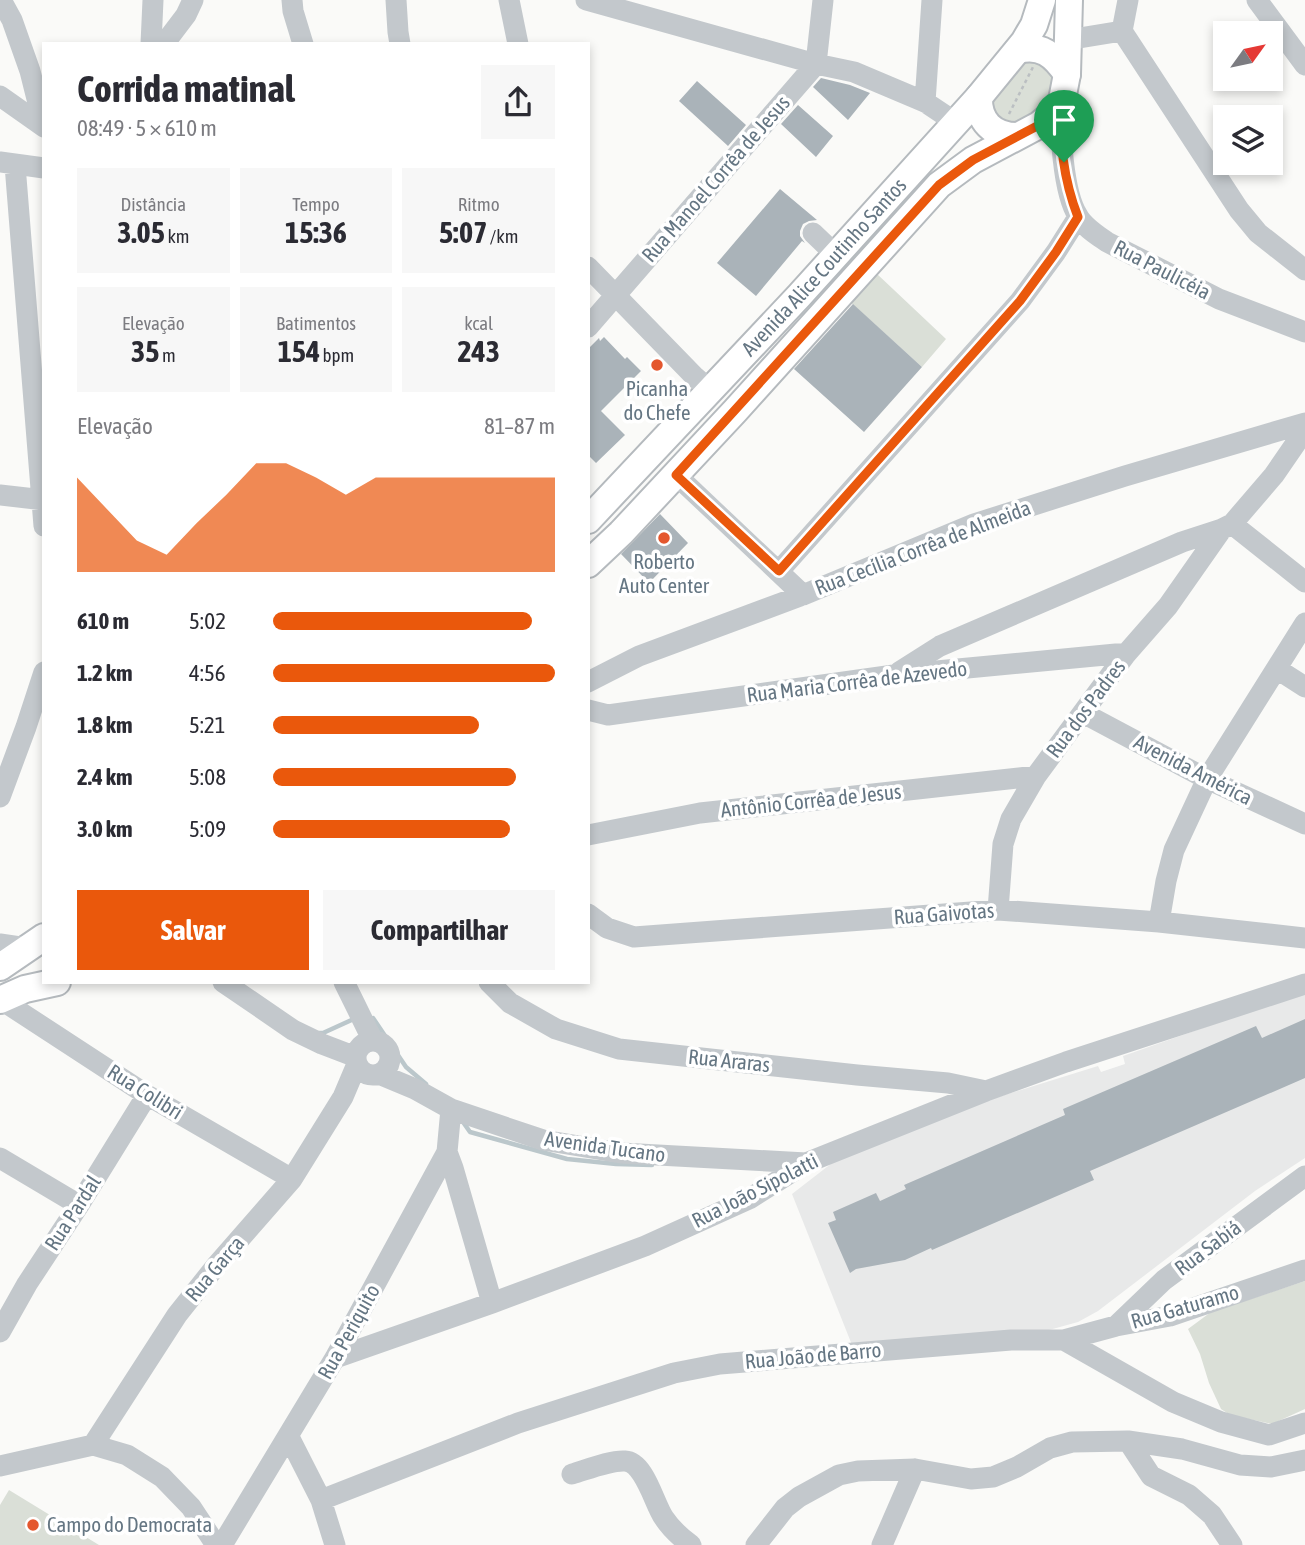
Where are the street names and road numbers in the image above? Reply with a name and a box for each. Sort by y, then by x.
street label: Rua Manoel Corrêa de Jesus [636,90,794,266]
street label: Avenida Alice Coutinho Santos [736,173,911,360]
street label: Rua Paulicéia [1110,235,1215,304]
street label: Rua Cecília Corrêa de Almeida [811,495,1034,599]
street label: Rua dos Padres [1041,655,1130,762]
street label: Rua Maria Corrêa de Azevedo [745,656,968,706]
street label: Avenida América [1130,729,1257,809]
street label: Antônio Corrêa de Jesus [719,779,902,821]
street label: Rua Gaivotas [893,898,995,928]
street label: Rua Araras [687,1044,771,1076]
street label: Rua Colibri [104,1059,188,1124]
street label: Avenida Tucano [543,1126,667,1166]
street label: Rua João Sipolatti [688,1148,822,1232]
street label: Rua Pardal [39,1170,105,1254]
street label: Rua Sabiá [1170,1215,1245,1280]
street label: Rua Garça [180,1231,248,1306]
street label: Rua Gaturamo [1128,1279,1241,1333]
street label: Rua Periquito [312,1280,384,1383]
street label: Rua João de Barro [744,1337,882,1373]

